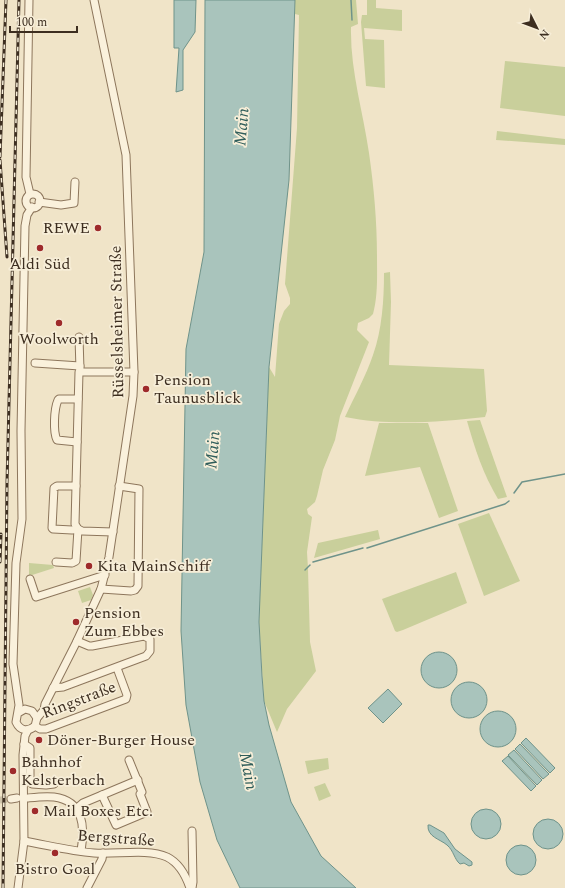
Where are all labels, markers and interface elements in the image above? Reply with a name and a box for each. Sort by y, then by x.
scale bar [10,8,77,34]
north arrow [517,8,557,48]
text: 100 m [16,13,47,32]
text: N [535,25,553,43]
water label: Main [227,107,257,147]
place label: REWE [43,216,90,240]
marker: REWE [93,223,103,233]
marker: Aldi Süd [35,243,45,253]
street label: Rüsselsheimer Straße [104,245,130,399]
place label: Aldi Süd [10,252,71,276]
marker: Woolworth [54,318,64,328]
place label: Woolworth [19,327,99,351]
place label: Pension Taunusblick [154,368,241,410]
marker: Pension Taunusblick [141,384,151,394]
water label: Main [198,430,228,470]
place label: Kita MainSchiff [97,554,211,578]
marker: Kita MainSchiff [84,561,94,571]
place label: Pension Zum Ebbes [84,601,164,643]
marker: Pension Zum Ebbes [71,617,81,627]
street label: Ringstraße [38,675,120,725]
place label: Döner-Burger House [47,728,195,752]
marker: Döner-Burger House [34,735,44,745]
place label: Bahnhof Kelsterbach [21,750,105,792]
water label: Main [232,750,264,792]
marker: Bahnhof Kelsterbach [8,766,18,776]
place label: Mail Boxes Etc. [43,799,153,823]
marker: Mail Boxes Etc. [30,806,40,816]
street label: Bergstraße [76,823,156,853]
marker: Bistro Goal [50,848,60,858]
place label: Bistro Goal [15,857,95,881]

